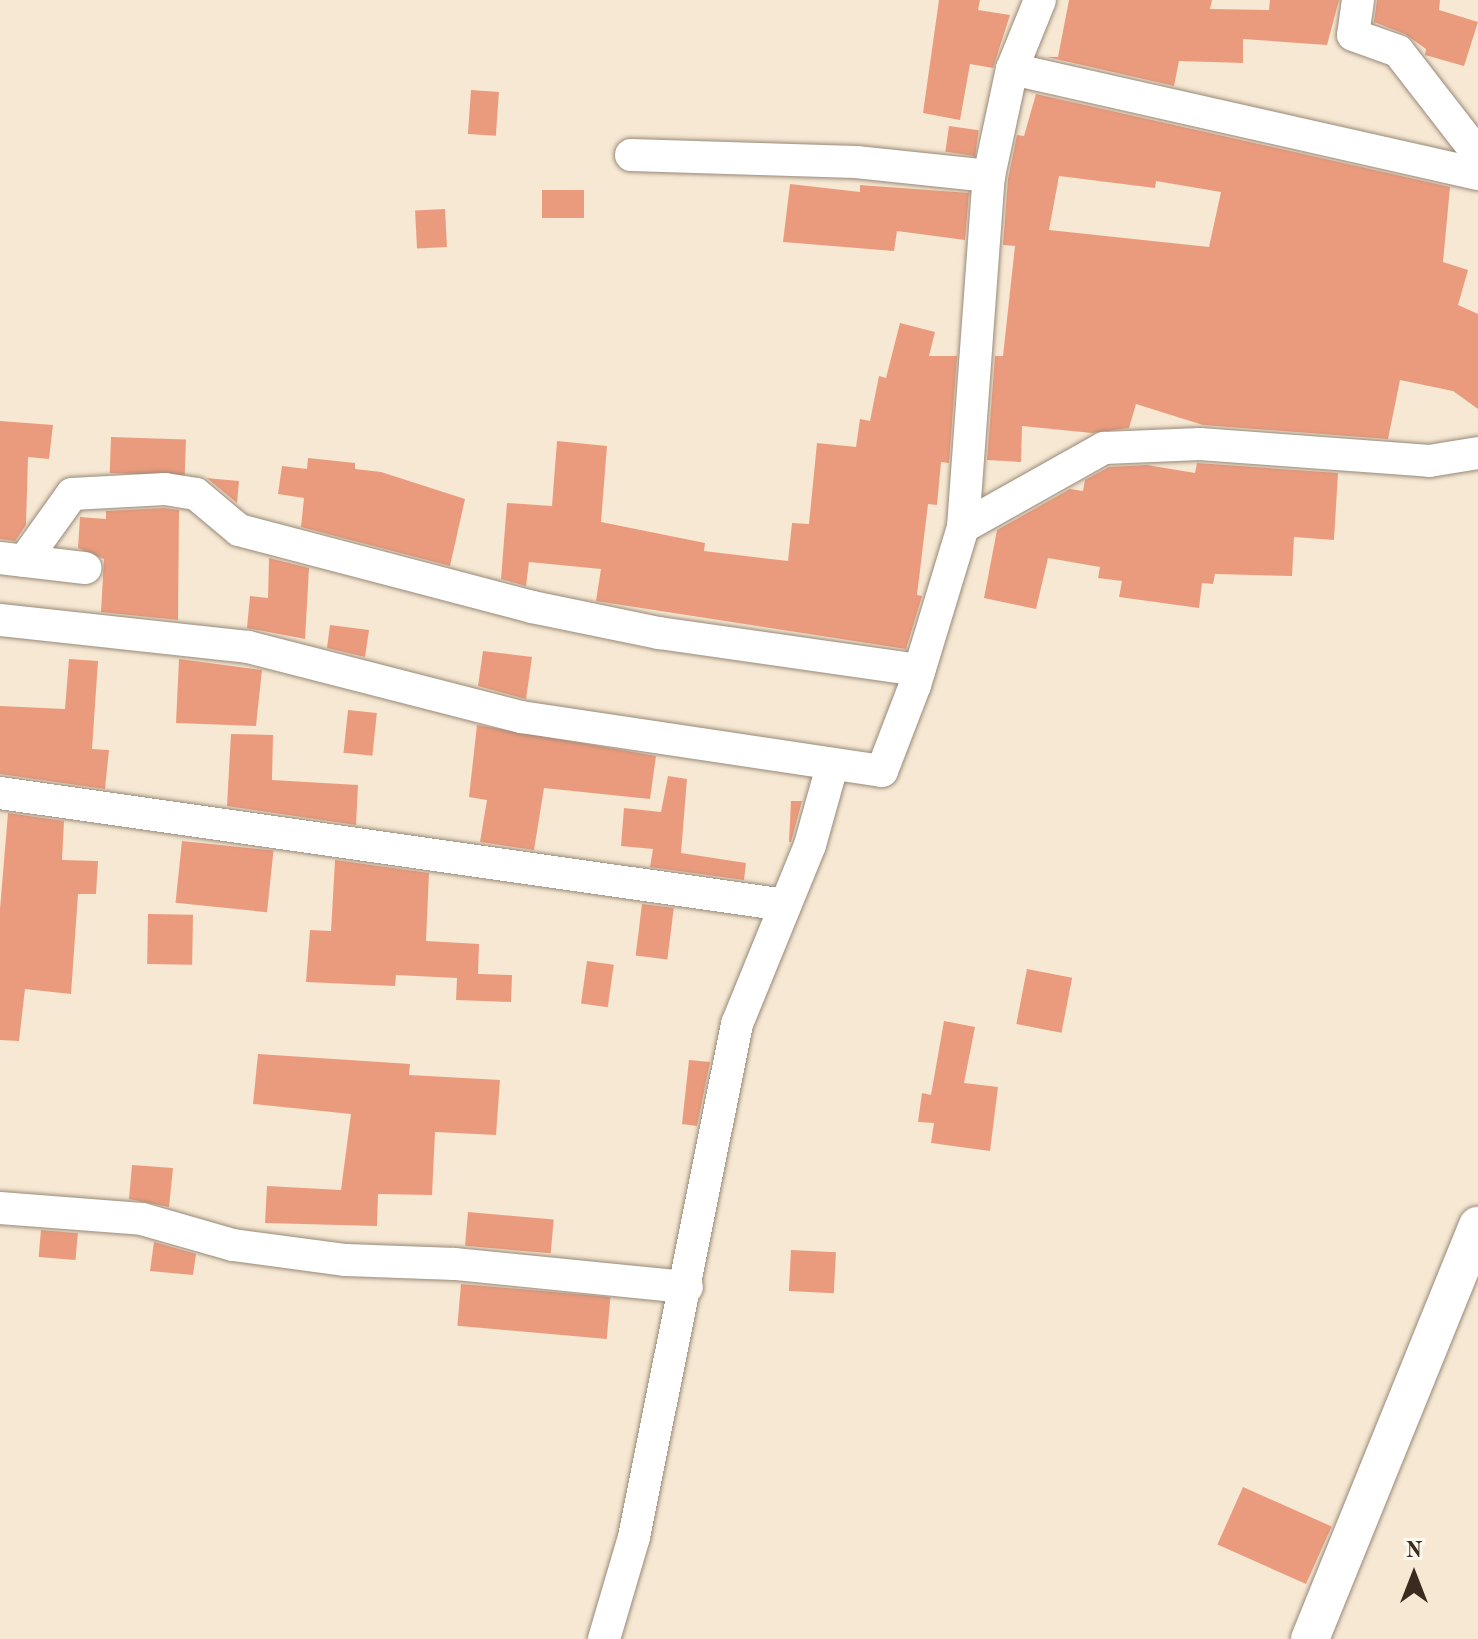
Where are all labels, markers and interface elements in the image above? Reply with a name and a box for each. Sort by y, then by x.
north arrow [1374,1535,1454,1615]
text: N [1406,1540,1422,1562]

